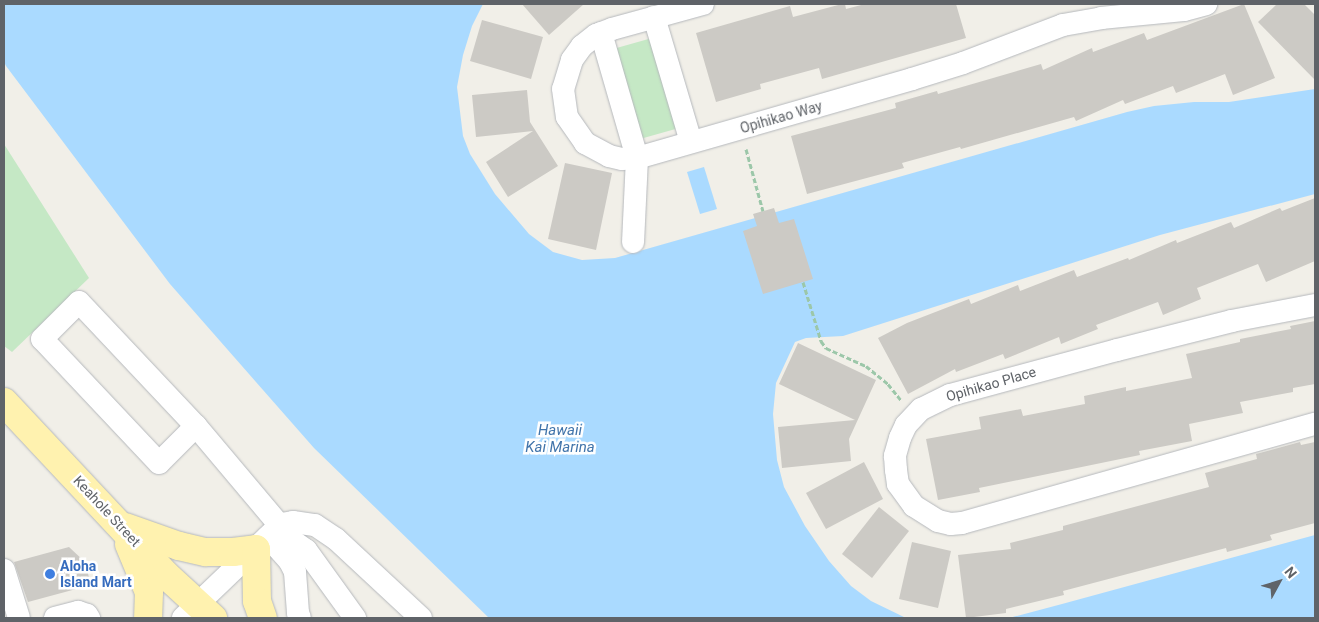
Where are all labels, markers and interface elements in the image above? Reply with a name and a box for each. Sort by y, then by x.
street label: Opihikao Way [738,97,824,137]
street label: Opihikao Place [944,363,1038,405]
water label: Hawaii Kai Marina [525,421,595,456]
street label: Keahole Street [70,472,144,550]
north arrow [1254,557,1304,607]
place label: Aloha Island Mart [60,558,132,590]
text: N [1281,564,1300,581]
marker: Aloha Island Mart [44,568,56,580]

